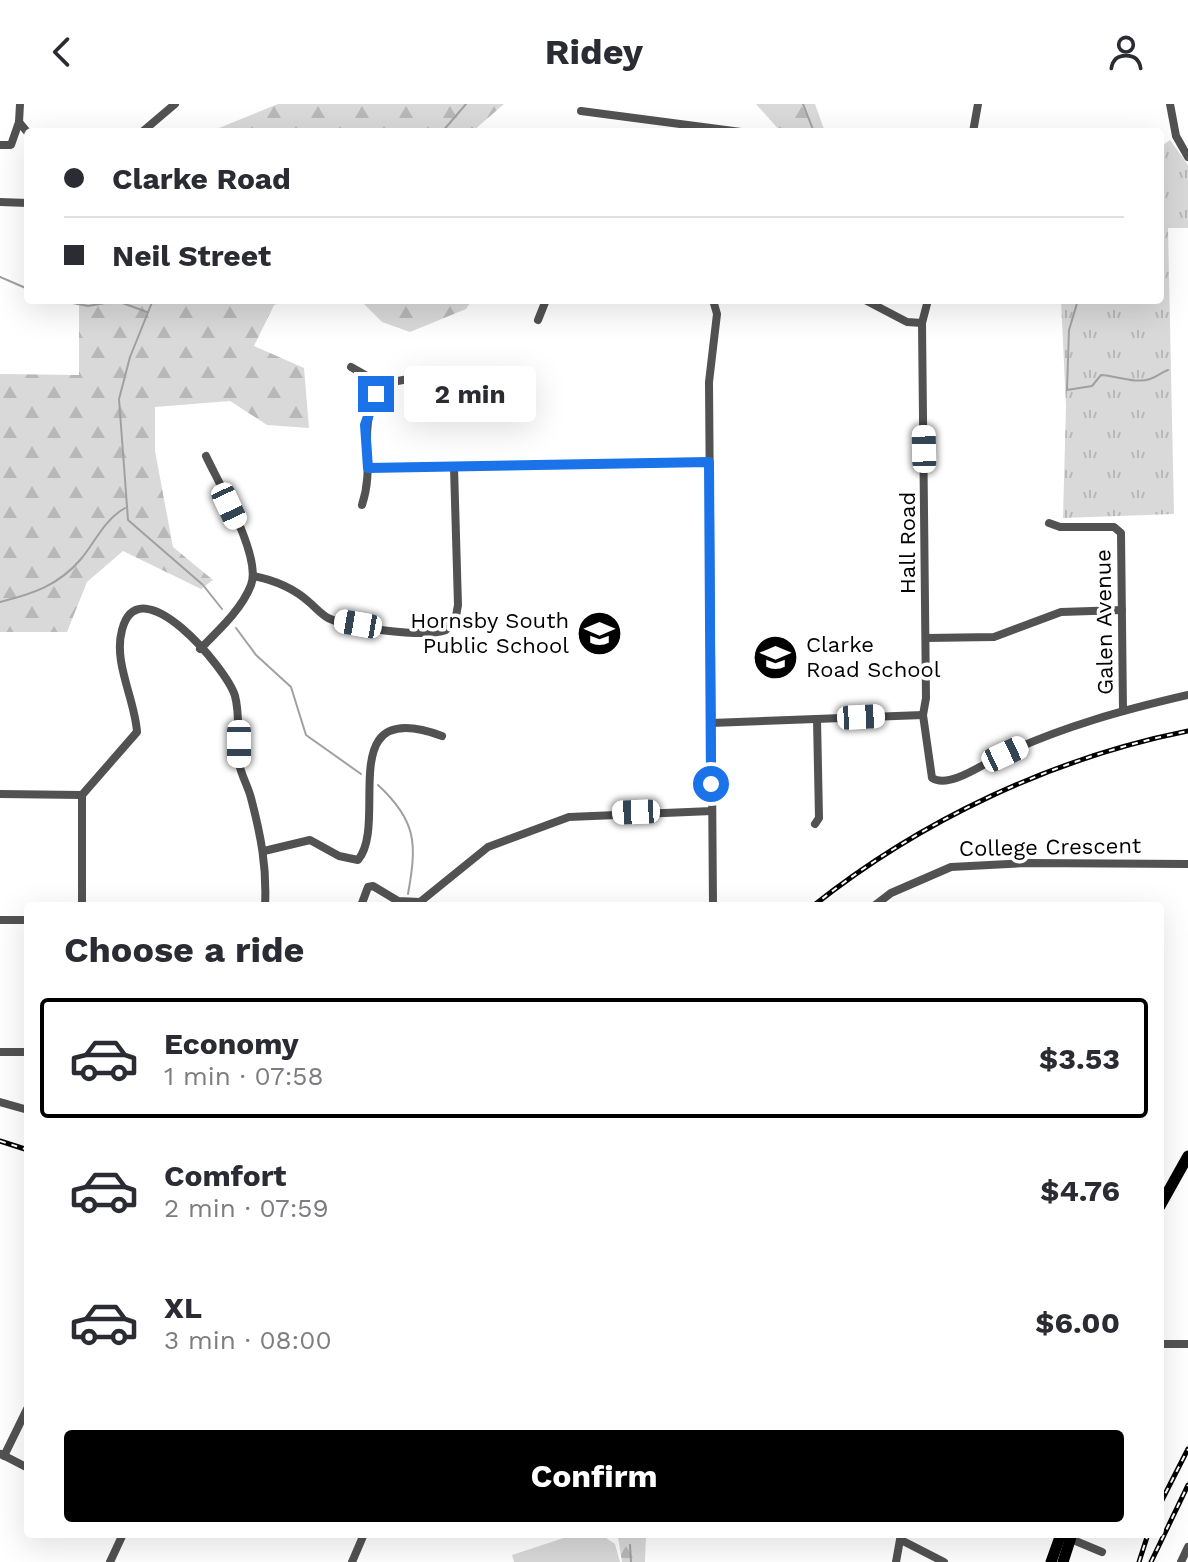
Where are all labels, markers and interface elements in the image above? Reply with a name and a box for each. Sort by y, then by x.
icon: back [40,30,84,74]
icon: person [1104,30,1148,74]
text: Ridey [545,31,643,73]
text: Clarke Road [112,161,291,196]
text: Neil Street [112,238,271,273]
callout: 2 min [404,366,536,422]
route end [358,376,394,412]
text: 2 min [434,379,506,409]
car [912,425,936,473]
car [208,479,250,533]
street label: Hall Road [895,492,920,594]
street label: Galen Avenue [1090,549,1118,695]
car [332,608,384,640]
place label: Hornsby South Public School [410,608,569,658]
school or university icon: Hornsby South Public School [576,609,624,657]
place label: Clarke Road School [806,632,941,682]
school or university icon: Clarke Road School [751,633,799,681]
car [836,704,886,730]
car [227,720,251,768]
car [978,733,1032,775]
route start [693,766,729,802]
car [612,799,660,825]
street label: College Crescent [959,833,1141,861]
text: Choose a ride [64,929,304,971]
icon: car [68,1022,140,1094]
text: Economy [164,1026,299,1061]
text: $3.53 [1039,1041,1120,1076]
text: 1 min · 07:58 [164,1061,323,1091]
icon: car [68,1154,140,1226]
text: Comfort [164,1158,286,1193]
text: $4.76 [1040,1173,1120,1208]
text: 2 min · 07:59 [164,1193,329,1223]
icon: car [68,1286,140,1358]
text: XL [164,1290,202,1325]
text: $6.00 [1035,1305,1120,1340]
text: 3 min · 08:00 [164,1325,332,1355]
button: Confirm [64,1430,1124,1522]

